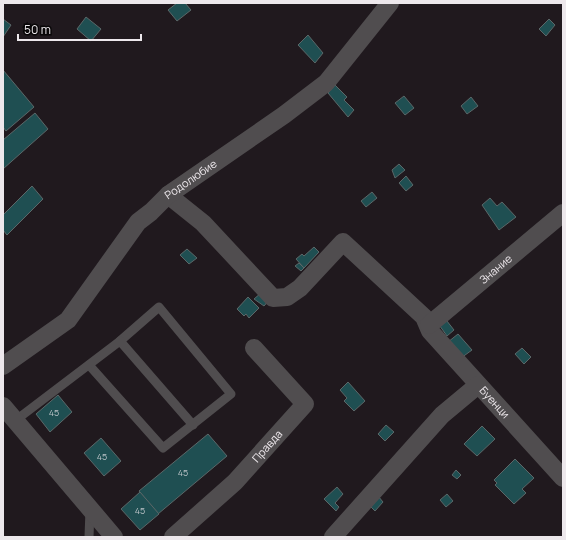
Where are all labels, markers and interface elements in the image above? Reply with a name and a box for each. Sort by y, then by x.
scale bar [18,16,141,42]
text: 50 m [24,21,51,38]
street label: Родолюбие [161,155,220,202]
street label: Знание [476,250,515,287]
street label: Буенци [476,383,513,421]
house number: 45 [49,406,59,419]
street label: Правда [248,426,285,465]
house number: 45 [97,450,107,463]
house number: 45 [178,466,188,479]
house number: 45 [135,504,145,517]

